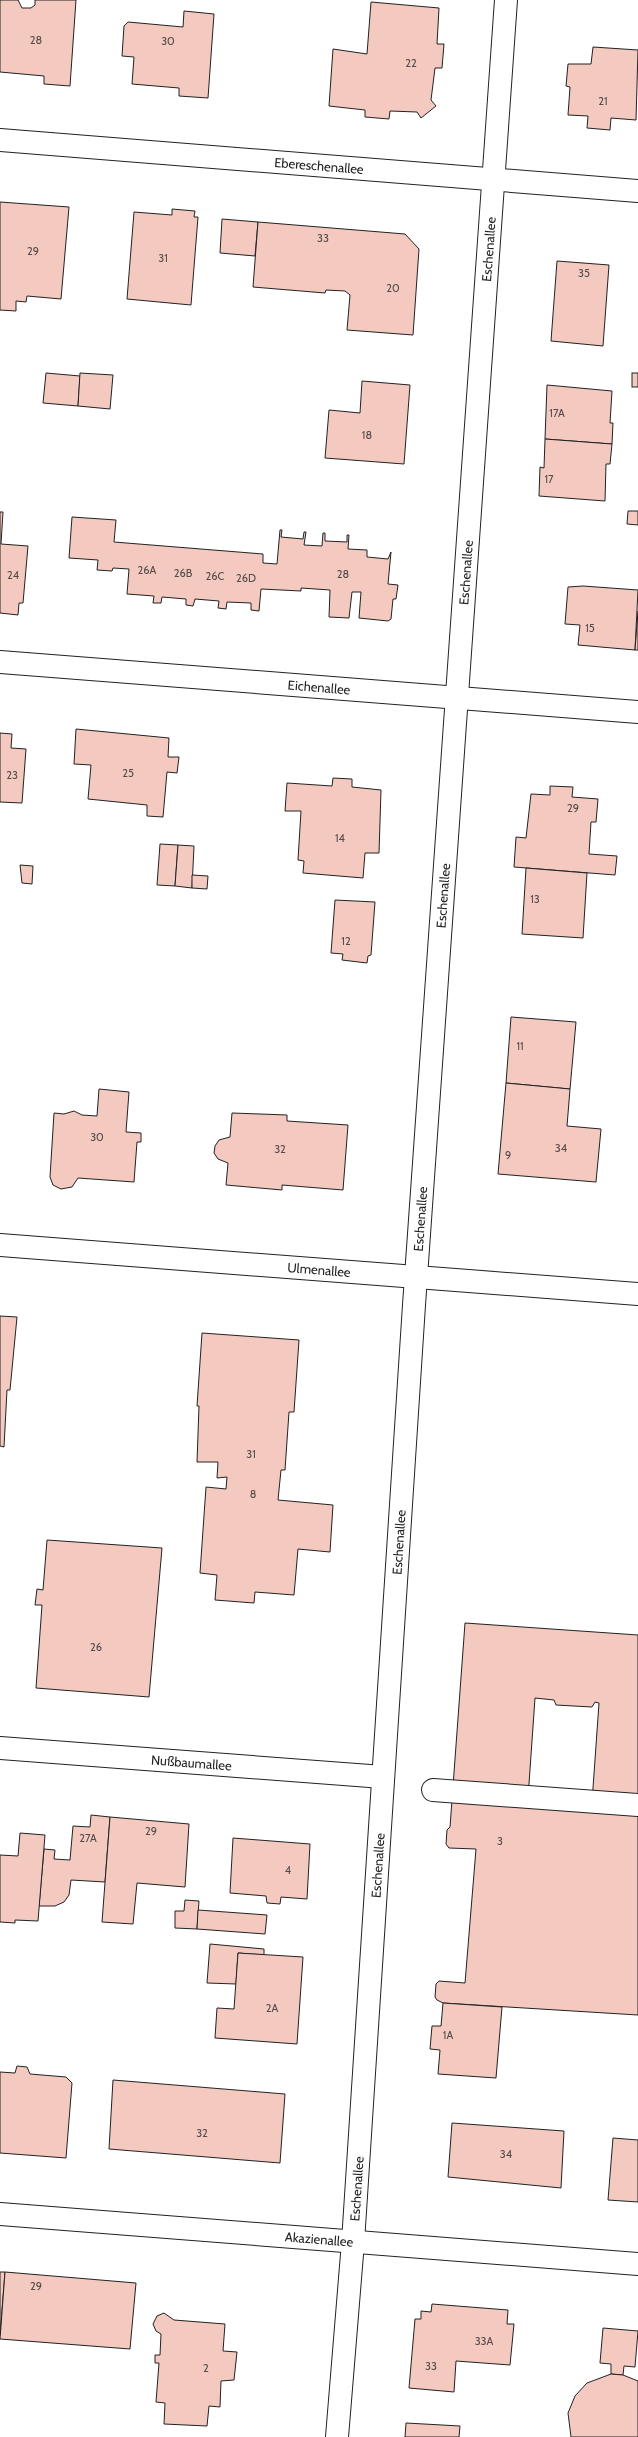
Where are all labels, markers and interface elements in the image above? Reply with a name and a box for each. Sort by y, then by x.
house number: 28 [30,33,42,47]
house number: 30 [161,34,175,48]
house number: 22 [405,56,417,70]
house number: 21 [598,94,608,108]
street label: Ebereschenallee [274,154,365,177]
street label: Eschenallee [478,216,499,282]
house number: 33 [317,231,329,245]
house number: 29 [27,244,39,258]
house number: 31 [158,251,168,265]
house number: 35 [578,266,590,280]
house number: 20 [386,281,400,295]
house number: 17A [549,406,565,420]
house number: 18 [362,428,372,442]
house number: 17 [544,472,554,486]
street label: Eschenallee [455,539,476,605]
house number: 26A [138,563,157,577]
house number: 26B [174,566,193,580]
house number: 28 [337,567,349,581]
house number: 24 [7,568,20,582]
house number: 26C [206,569,225,583]
house number: 26D [236,571,256,585]
house number: 15 [585,621,595,635]
street label: Eichenallee [287,677,351,697]
house number: 25 [122,766,134,780]
house number: 23 [6,768,18,782]
house number: 29 [567,801,579,815]
house number: 14 [335,831,346,845]
street label: Eschenallee [433,862,453,929]
house number: 13 [530,892,540,906]
house number: 12 [341,934,351,948]
house number: 11 [516,1039,524,1053]
house number: 30 [90,1130,104,1144]
house number: 34 [555,1141,568,1155]
house number: 32 [274,1142,286,1156]
house number: 9 [505,1148,511,1162]
street label: Eschenallee [410,1185,430,1252]
street label: Ulmenallee [287,1259,352,1280]
house number: 31 [246,1447,256,1461]
house number: 8 [250,1487,256,1501]
street label: Eschenallee [388,1509,409,1575]
house number: 26 [90,1640,102,1654]
street label: Nußbaumallee [151,1751,233,1774]
house number: 29 [145,1824,157,1838]
house number: 27A [79,1831,97,1845]
street label: Eschenallee [367,1832,388,1898]
house number: 3 [497,1834,503,1848]
house number: 4 [285,1863,292,1877]
house number: 2A [266,2001,278,2015]
house number: 1A [443,2028,453,2042]
house number: 32 [196,2126,208,2140]
house number: 34 [500,2147,513,2161]
street label: Eschenallee [346,2155,367,2222]
street label: Akazienallee [284,2228,354,2250]
house number: 29 [30,2279,42,2293]
house number: 33A [475,2334,494,2348]
house number: 33 [425,2359,437,2373]
house number: 2 [203,2361,209,2375]

